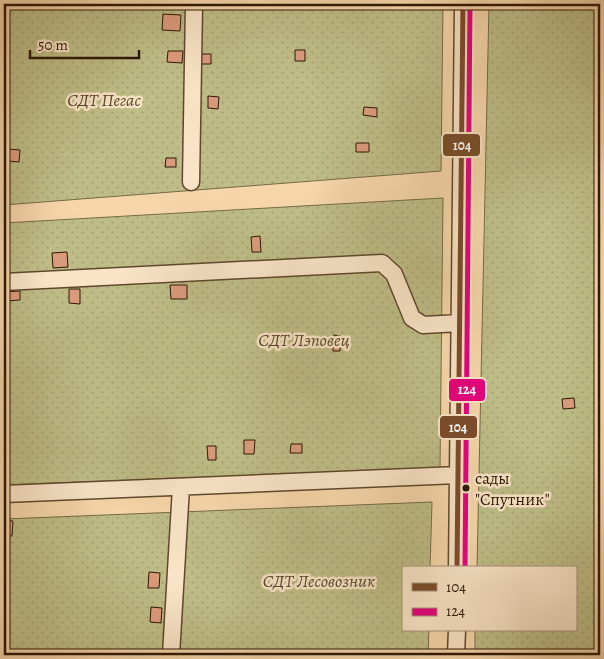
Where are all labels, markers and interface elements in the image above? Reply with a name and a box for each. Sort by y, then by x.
scale bar [30,28,139,60]
text: 50 m [38,35,68,55]
park label: СДТ Пегас [67,88,141,112]
line badge: 104 [442,133,481,157]
text: 104 [453,136,472,155]
park label: СДТ Лэповец [258,328,350,352]
line badge: 124 [448,378,486,402]
text: 124 [458,380,477,399]
line badge: 104 [439,415,478,439]
text: 104 [449,418,468,437]
place label: сады "Спутник" [475,467,550,511]
marker: сады "Спутник" [461,483,471,493]
legend [402,566,576,632]
park label: СДТ Лесовозник [263,569,375,593]
text: 104 [446,577,466,597]
text: 124 [446,601,465,621]

